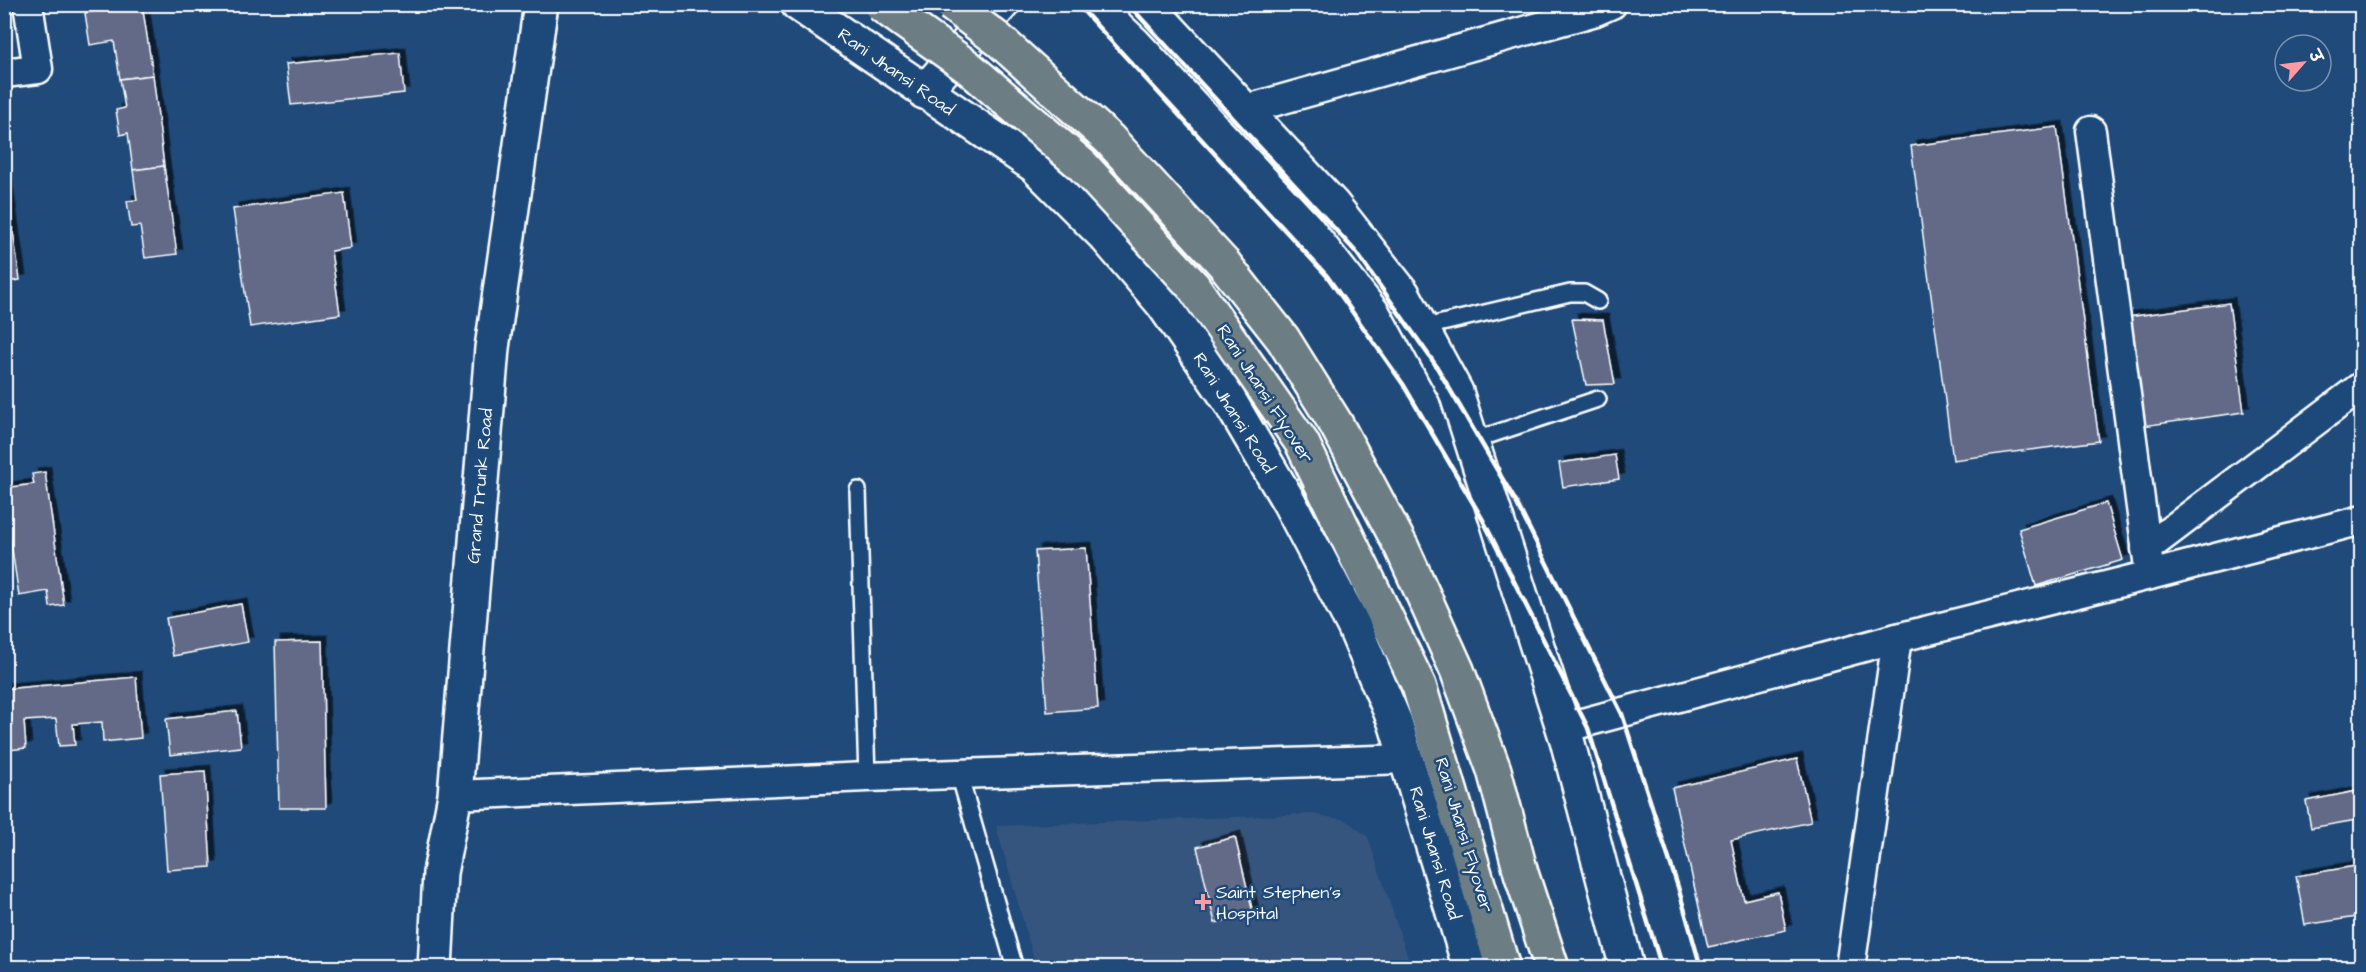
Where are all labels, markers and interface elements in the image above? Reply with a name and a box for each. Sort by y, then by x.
street label: Rani Jhansi Road [832,22,960,122]
north arrow [2273,33,2333,93]
text: उ [2302,45,2328,67]
street label: Rani Jhansi Flyover [1210,320,1319,469]
street label: Rani Jhansi Road [1187,348,1281,478]
street label: Grand Trunk Road [461,407,499,565]
street label: Rani Jhansi Flyover [1428,754,1499,916]
street label: Rani Jhansi Road [1403,783,1467,923]
place label: Saint Stephen's Hospital [1216,880,1341,926]
marker: Saint Stephen's Hospital [1194,893,1212,911]

